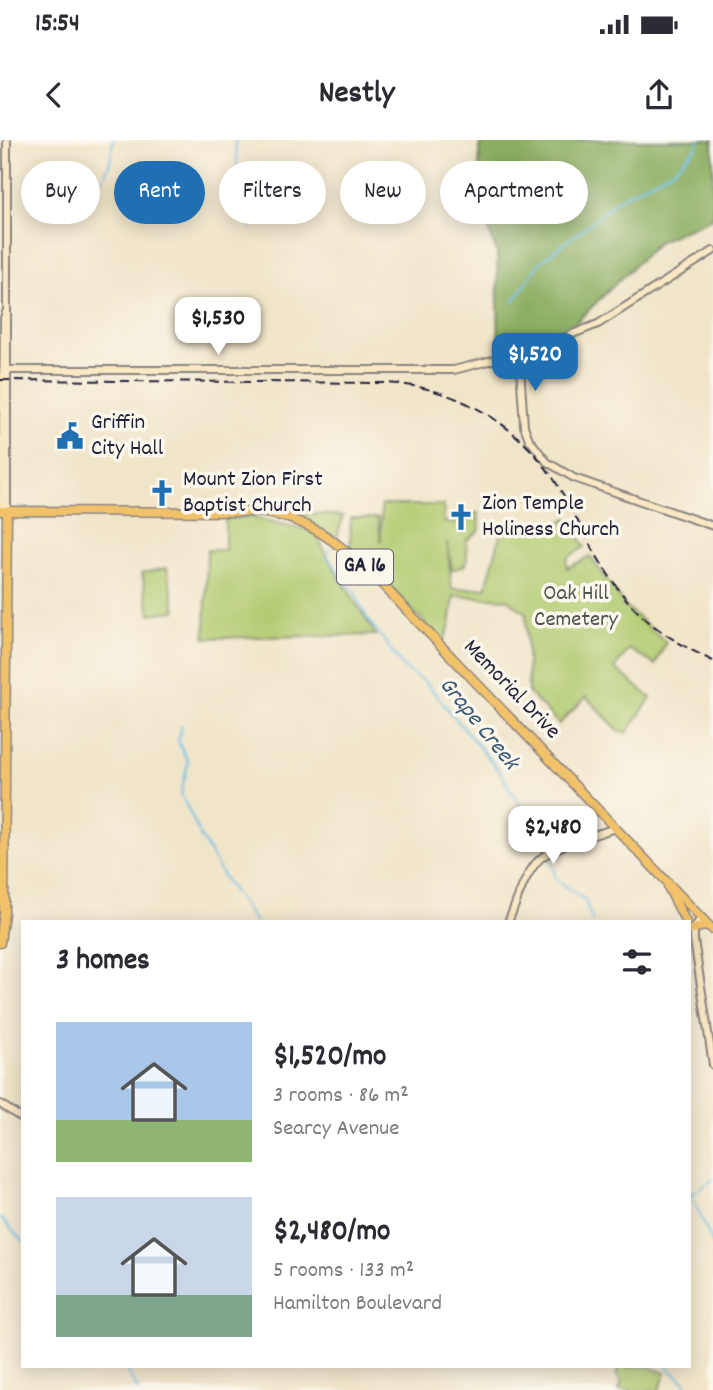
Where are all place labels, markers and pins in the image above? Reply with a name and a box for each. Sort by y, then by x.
pin: $1,530 [161,298,275,357]
pin: $1,520 [478,334,592,393]
place label: Griffin City Hall [91,407,164,466]
public building icon: Griffin City Hall [55,421,85,451]
place label: Mount Zion First Baptist Church [183,464,323,523]
church icon: Mount Zion First Baptist Church [147,478,177,508]
place label: Zion Temple Holiness Church [482,488,619,547]
church icon: Zion Temple Holiness Church [446,502,476,532]
pin: $2,480 [496,806,610,866]

